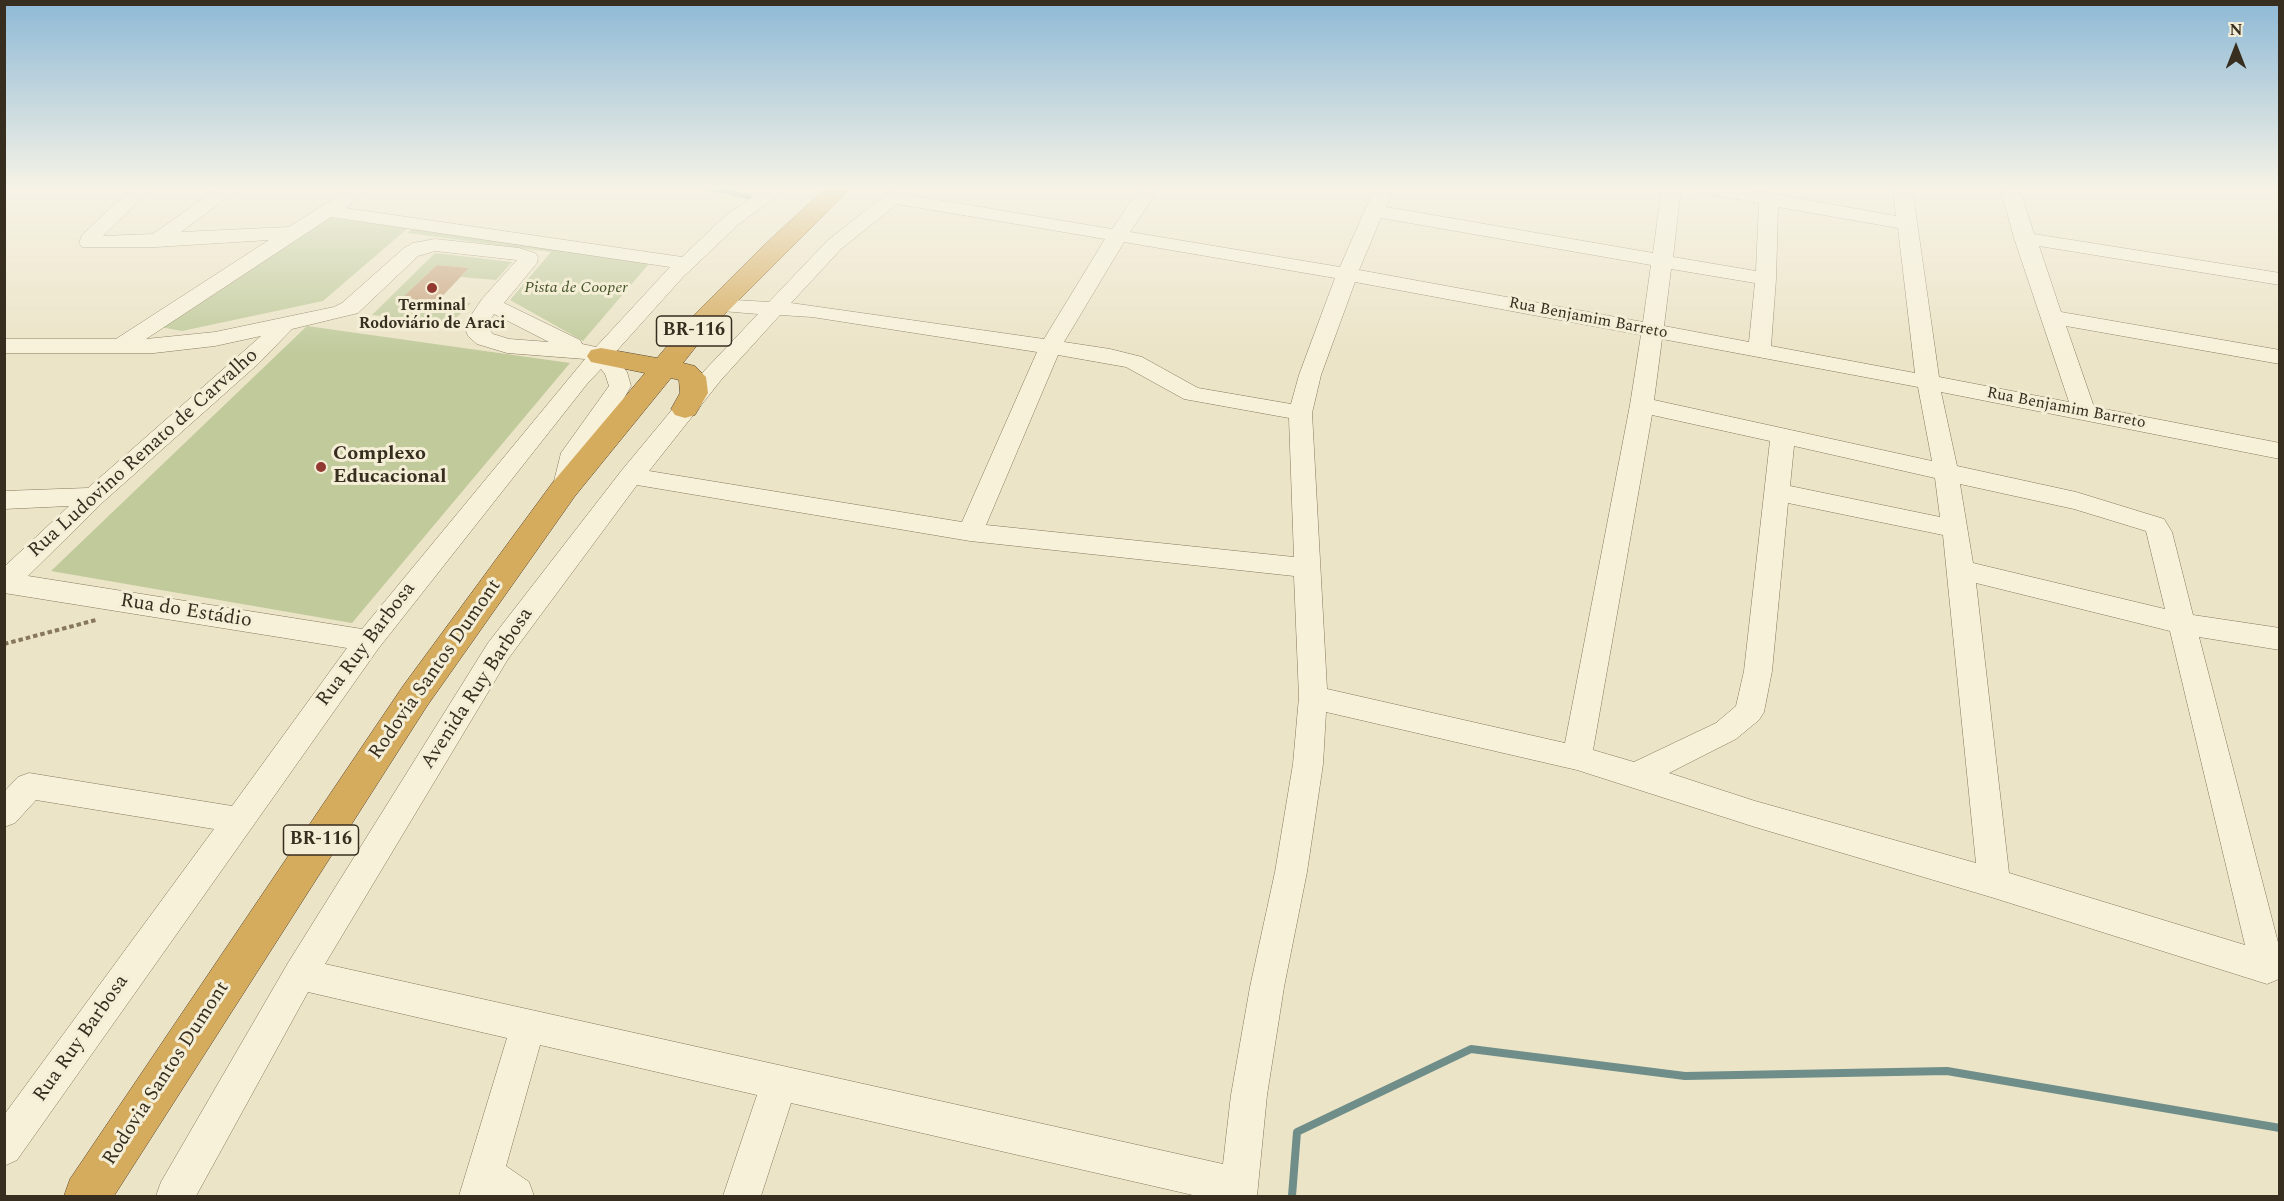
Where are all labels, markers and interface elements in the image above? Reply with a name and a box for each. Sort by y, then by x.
north arrow [2206,18,2266,78]
text: N [2229,18,2243,42]
park label: Pista de Cooper [524,279,628,299]
marker: Terminal Rodoviário de Araci [425,281,439,295]
street label: Rua Benjamim Barreto [1507,294,1669,344]
place label: Terminal Rodoviário de Araci [359,297,505,335]
road number: BR-116 [656,316,732,346]
street label: Rua Ludovino Renato de Carvalho [24,344,264,564]
street label: Rua Benjamim Barreto [1985,384,2147,434]
place label: Complexo Educacional [333,443,446,490]
marker: Complexo Educacional [314,460,328,474]
street label: Rodovia Santos Dumont [365,575,507,765]
street label: Rua Ruy Barbosa [312,578,422,712]
street label: Rua do Estádio [119,590,253,634]
street label: Avenida Ruy Barbosa [417,604,539,774]
road number: BR-116 [284,825,358,855]
street label: Rua Ruy Barbosa [29,971,135,1107]
street label: Rodovia Santos Dumont [99,978,235,1170]

